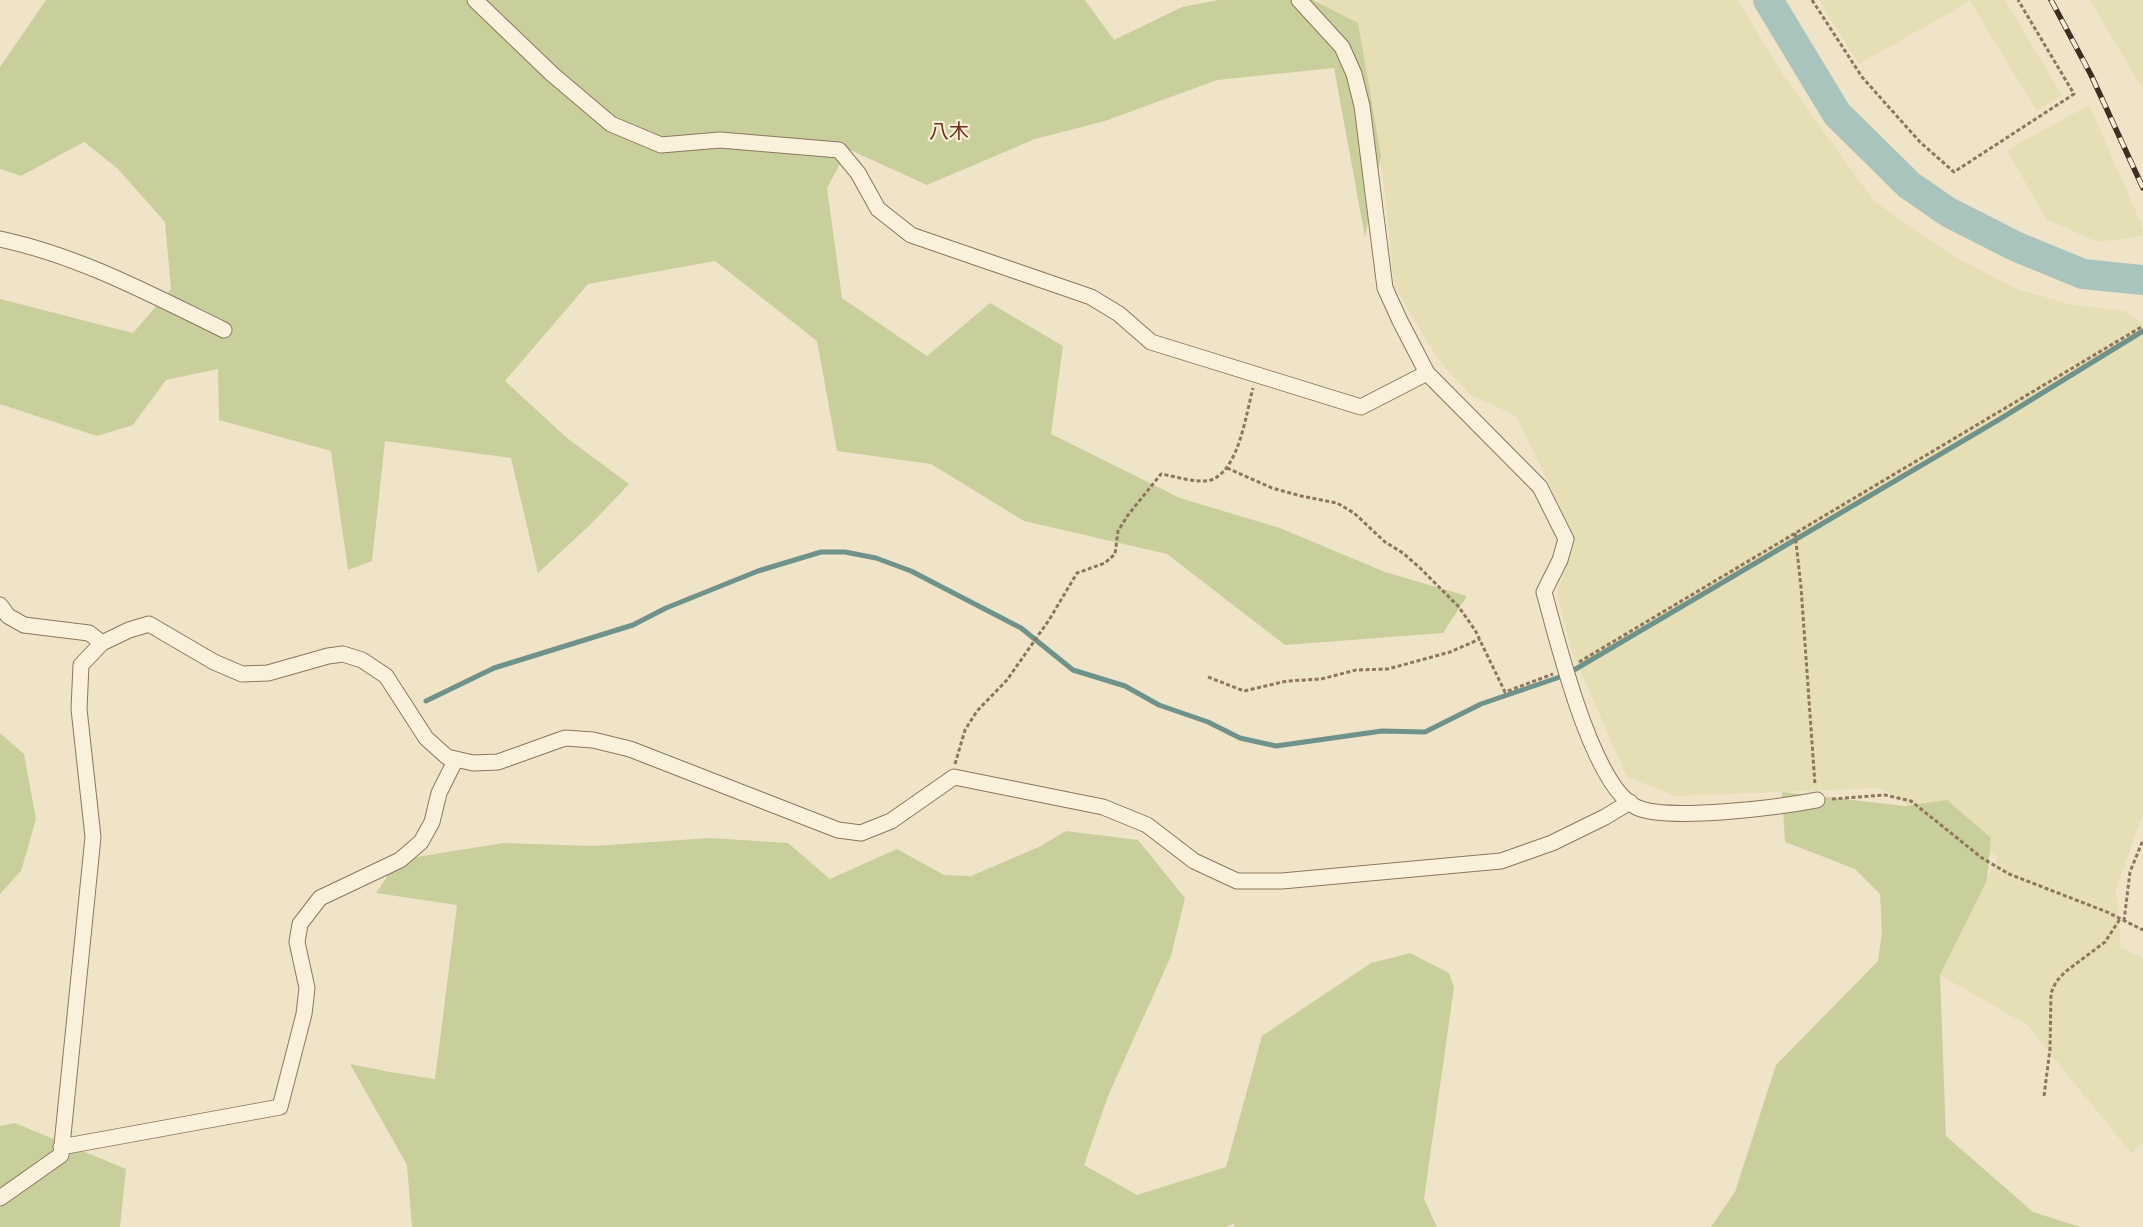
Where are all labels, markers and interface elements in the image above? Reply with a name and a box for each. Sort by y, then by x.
district label: 八木 [929,120,969,144]

